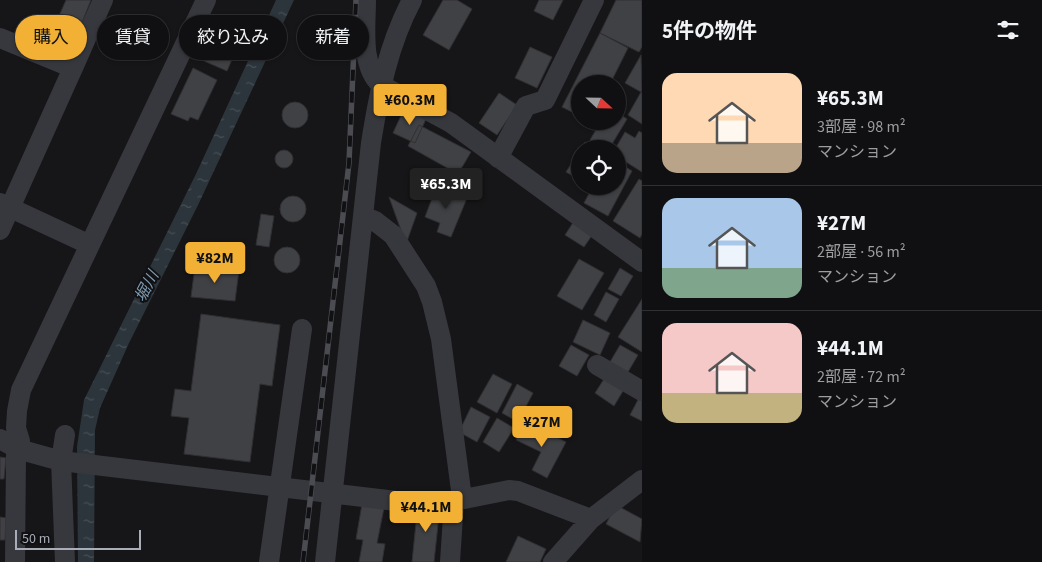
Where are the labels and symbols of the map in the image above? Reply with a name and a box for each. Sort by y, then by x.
north arrow [571,75,626,130]
pin: ¥60.3M [369,84,451,126]
pin: ¥65.3M [405,168,487,210]
pin: ¥82M [185,242,245,284]
water label: 堀川 [130,265,165,306]
pin: ¥27M [512,406,572,448]
pin: ¥44.1M [385,490,467,533]
scale bar [15,527,141,550]

